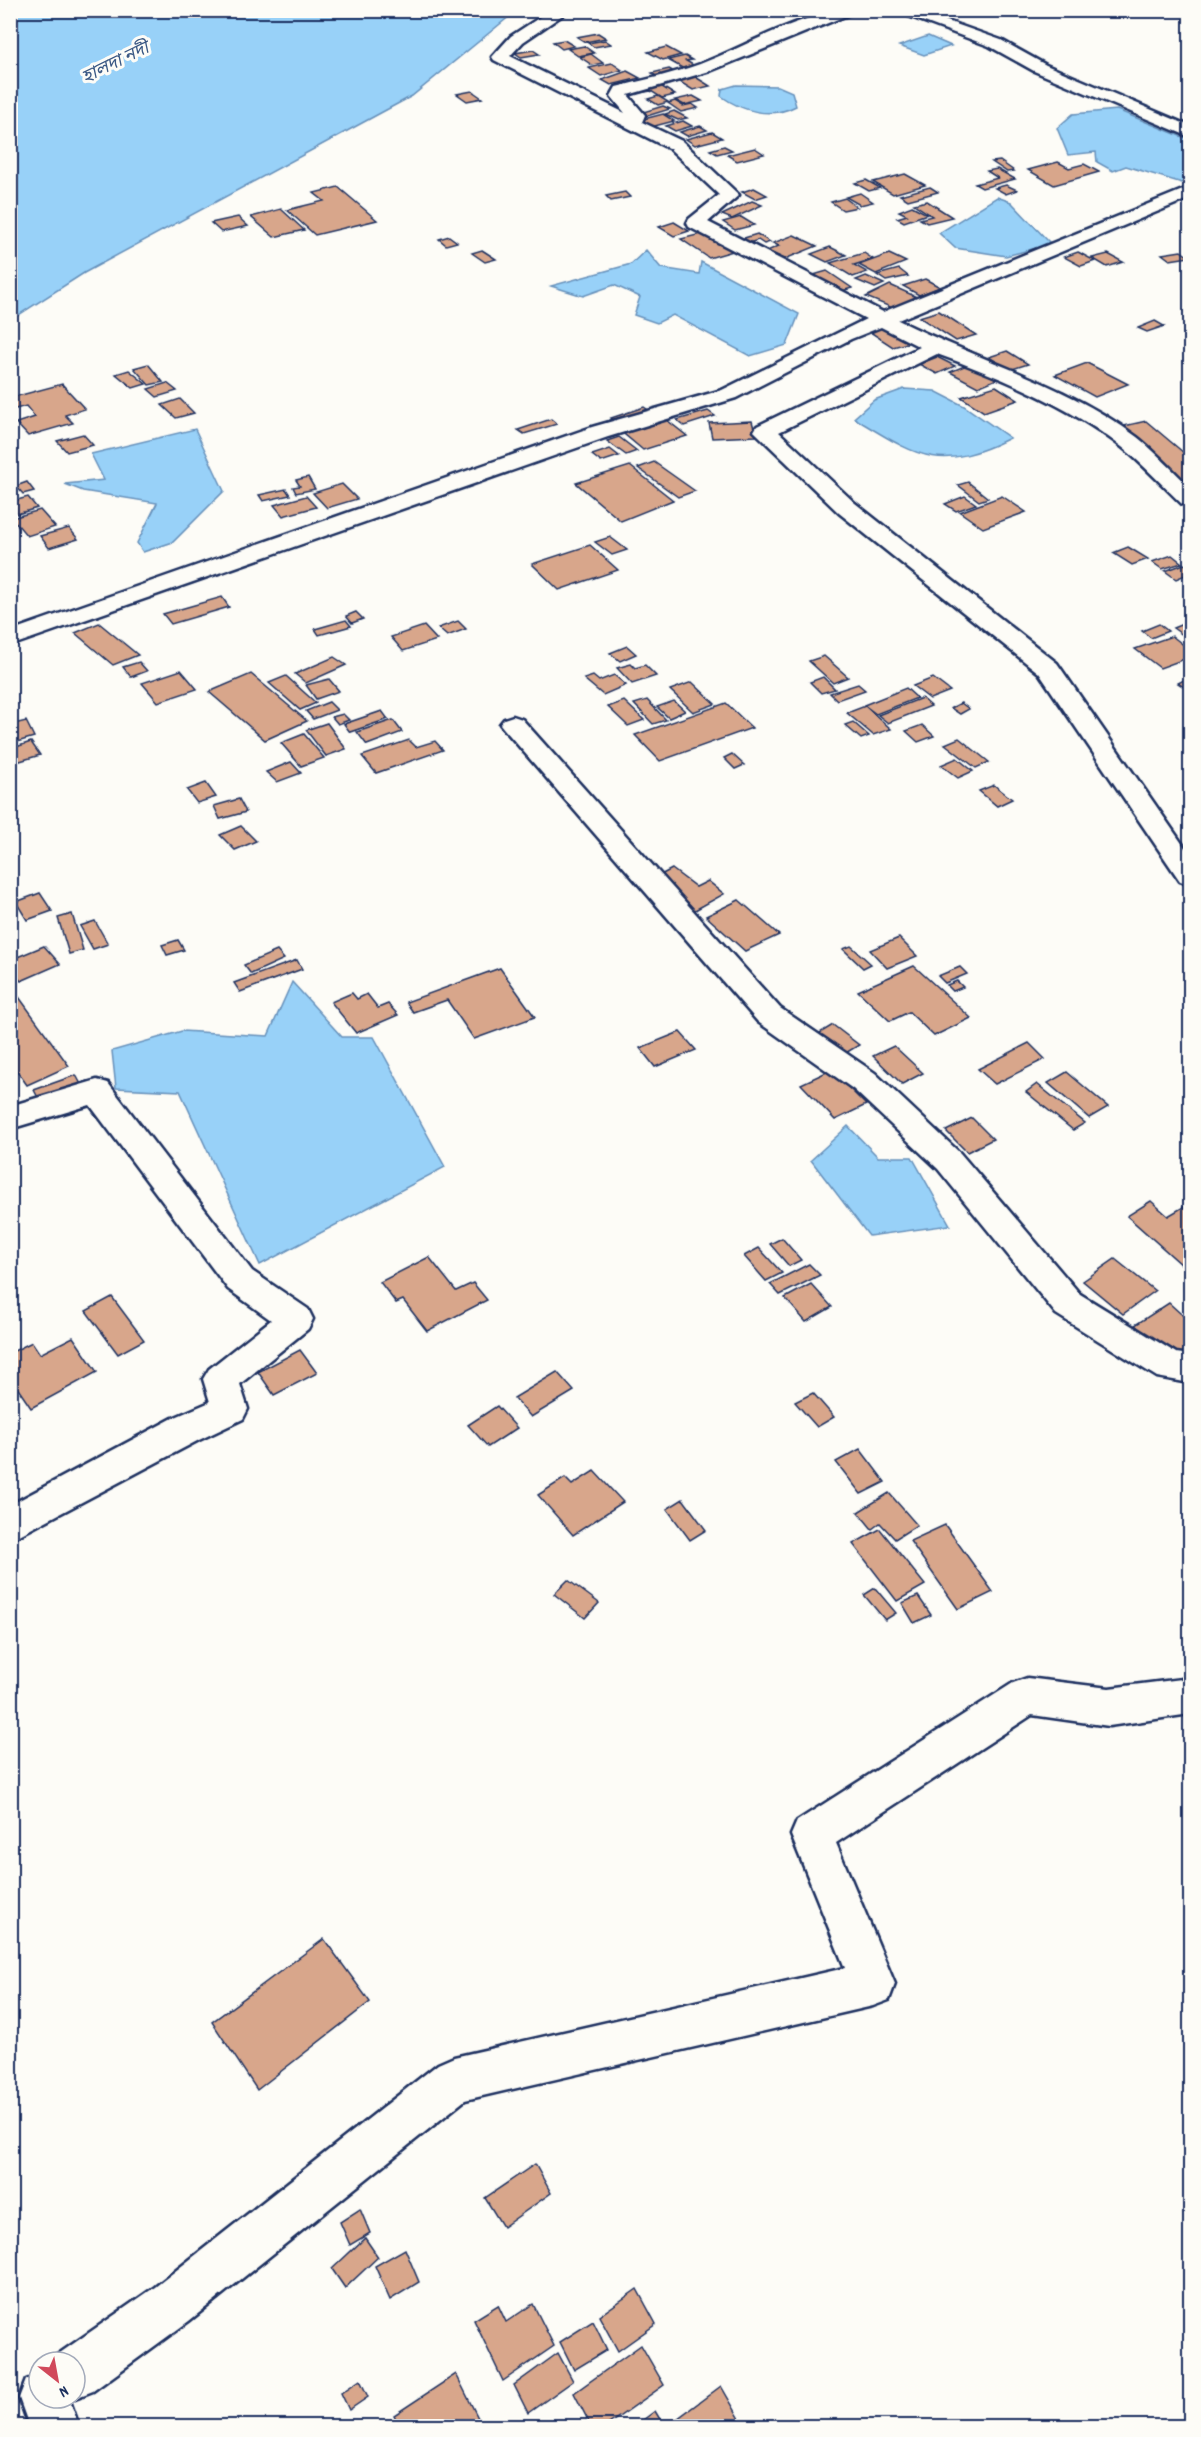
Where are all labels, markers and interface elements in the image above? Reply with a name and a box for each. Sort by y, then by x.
water label: হালদা নদী [78,35,157,91]
north arrow [27,2350,87,2410]
text: N [54,2379,73,2403]

